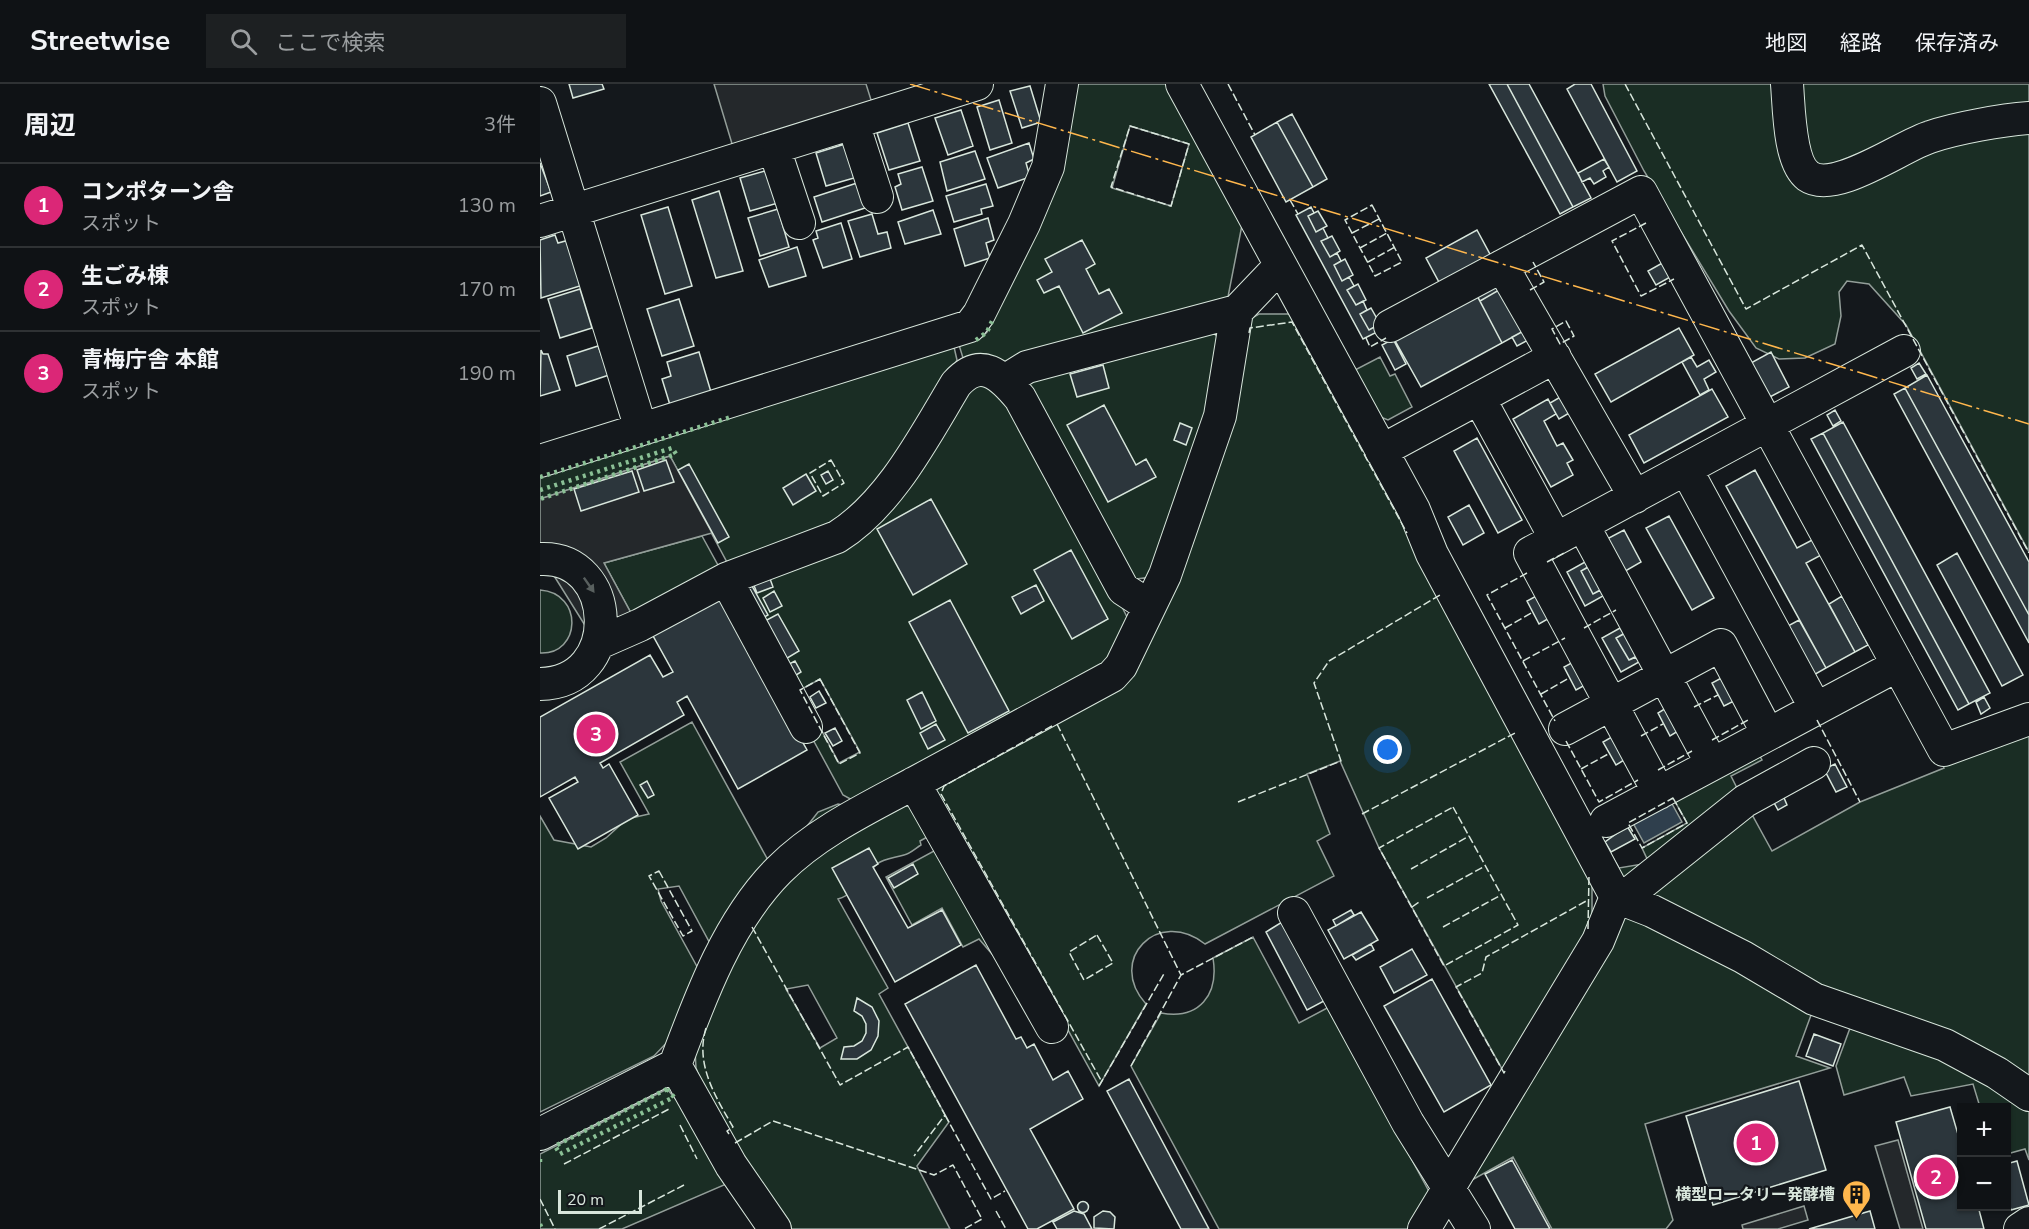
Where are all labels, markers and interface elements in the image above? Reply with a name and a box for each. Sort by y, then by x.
search box [206,14,626,68]
text: Streetwise [30,22,170,60]
icon: search [227,25,260,58]
text: ここで検索 [275,28,385,58]
text: 地図 [1765,29,1807,57]
text: 経路 [1840,29,1882,57]
text: 保存済み [1915,29,1999,57]
text: 周辺 [24,108,76,143]
text: 3件 [484,111,516,138]
text: コンポターン舎 [81,177,234,207]
text: 1 [38,192,50,219]
text: 130 m [458,192,516,219]
text: スポット [81,210,161,237]
text: 生ごみ棟 [81,261,169,291]
text: 2 [38,276,50,303]
text: 170 m [458,276,516,303]
text: スポット [81,294,161,321]
text: 青梅庁舎 本館 [81,345,219,375]
text: 3 [38,360,50,387]
text: 190 m [458,360,516,387]
text: スポット [81,378,161,405]
one-way arrow [583,577,595,593]
pin: 3 [576,712,616,756]
your location [1373,735,1402,764]
map controls [1957,1103,2011,1211]
button: + [1957,1103,2011,1157]
pin: 1 [1736,1120,1776,1166]
pin: 2 [1916,1154,1956,1200]
button: − [1957,1157,2011,1211]
building icon: 横型ロータリー発酵槽 [1840,1178,1872,1220]
place label: 横型ロータリー発酵槽 [1675,1184,1835,1206]
scale bar [558,1187,642,1214]
text: 20 m [567,1189,604,1211]

